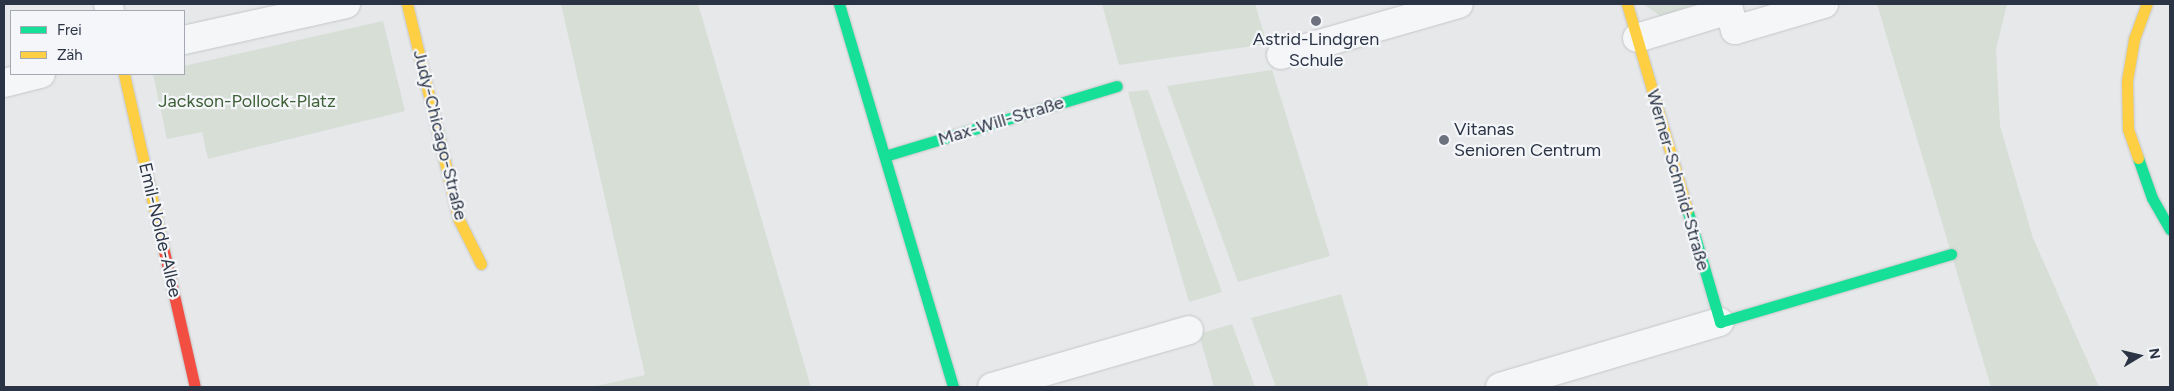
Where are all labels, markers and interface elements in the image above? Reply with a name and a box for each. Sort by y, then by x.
legend [10,10,185,75]
marker: Astrid-Lindgren Schule [1310,15,1322,27]
text: Frei [57,21,82,39]
place label: Astrid-Lindgren Schule [1253,29,1379,72]
text: Zäh [57,46,83,64]
street label: Judy-Chicago-Straße [408,48,472,222]
street label: Werner-Schmid-Straße [1642,87,1714,273]
park label: Jackson-Pollock-Platz [158,90,336,112]
street label: Max-Will-Straße [935,92,1067,150]
place label: Vitanas Senioren Centrum [1454,119,1601,162]
marker: Vitanas Senioren Centrum [1438,134,1450,146]
street label: Emil-Nolde-Allee [134,161,186,299]
north arrow [2114,331,2164,381]
text: N [2145,347,2164,360]

